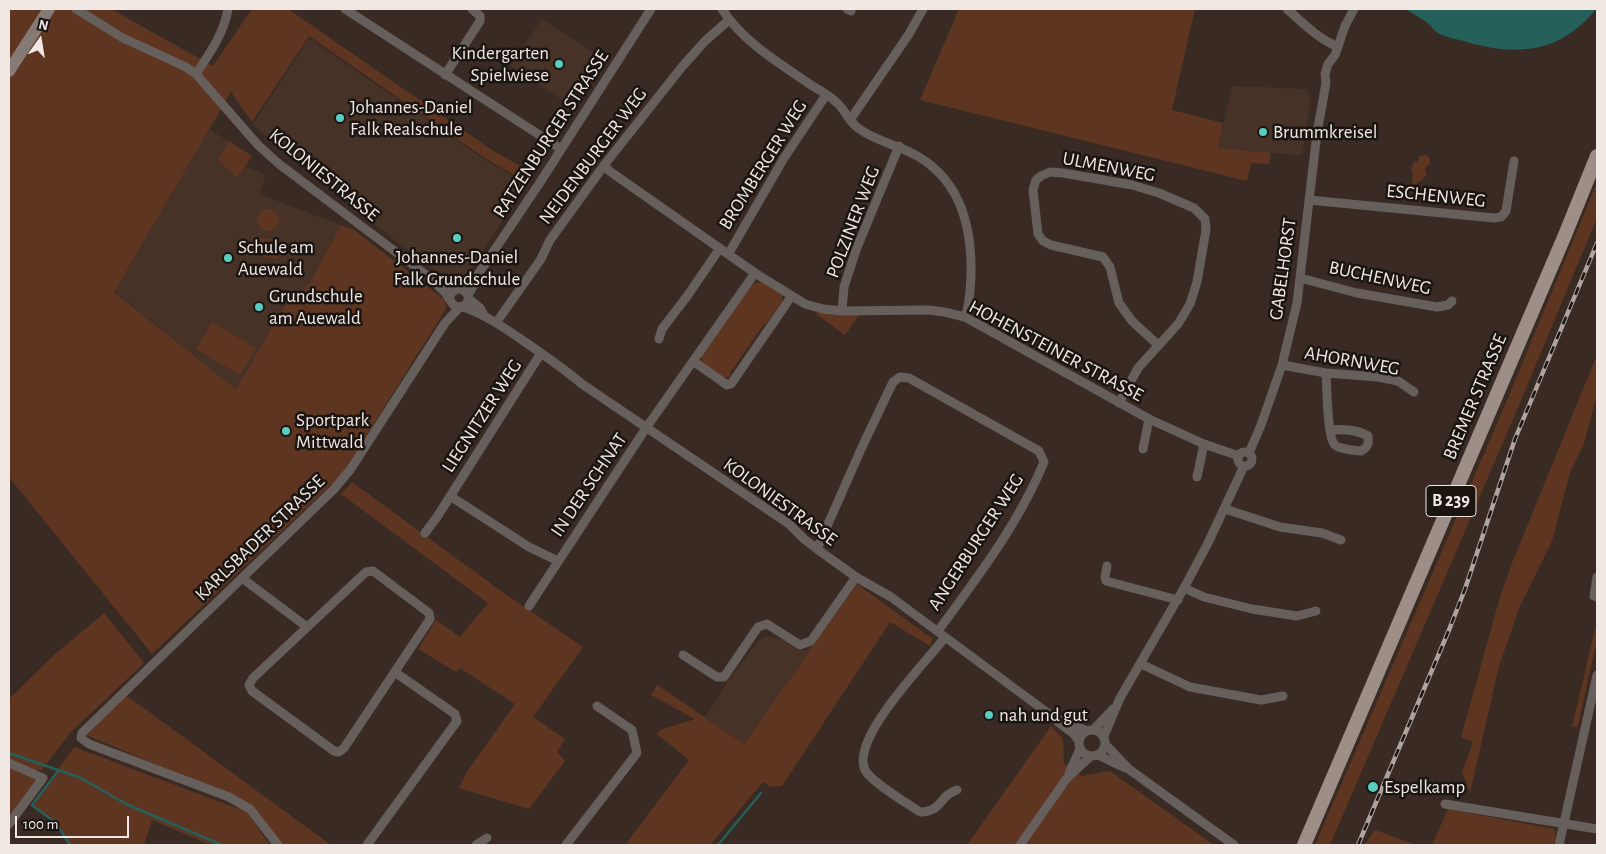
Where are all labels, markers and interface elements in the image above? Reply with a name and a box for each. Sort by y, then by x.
north arrow [15,15,65,65]
text: N [37,17,50,33]
place label: Kindergarten Spielwiese [451,42,549,86]
street label: RATZENBURGER STRASSE [488,46,614,222]
marker: Kindergarten Spielwiese [553,58,565,70]
street label: NEIDENBURGER WEG [534,83,652,229]
place label: Johannes-Daniel Falk Realschule [350,96,472,140]
street label: BROMBERGER WEG [714,96,812,234]
marker: Johannes-Daniel Falk Realschule [334,112,346,124]
place label: Brummkreisel [1273,121,1377,143]
street label: KOLONIESTRASSE [264,124,384,226]
marker: Brummkreisel [1257,126,1269,138]
street label: ULMENWEG [1061,147,1157,187]
street label: POLZINER WEG [821,163,885,281]
street label: ESCHENWEG [1385,179,1487,213]
street label: GABELHORST [1265,216,1301,322]
marker: Johannes-Daniel Falk Grundschule [451,232,463,244]
place label: Schule am Auewald [238,236,314,280]
place label: Johannes-Daniel Falk Grundschule [394,246,520,290]
marker: Schule am Auewald [222,252,234,264]
street label: BUCHENWEG [1327,256,1433,300]
place label: Grundschule am Auewald [269,285,363,329]
street label: HOHENSTEINER STRASSE [965,295,1147,407]
marker: Grundschule am Auewald [253,301,265,313]
street label: BREMER STRASSE [1438,331,1512,463]
street label: AHORNWEG [1303,341,1401,381]
street label: LIEGNITZER WEG [437,355,527,477]
place label: Sportpark Mittwald [296,409,369,453]
marker: Sportpark Mittwald [280,425,292,437]
street label: IN DER SCHNAT [546,429,632,541]
street label: KOLONIESTRASSE [719,453,841,551]
street label: ANGERBURGER WEG [923,469,1029,615]
street label: KARLSBADER STRASSE [190,470,330,606]
road number: B 239 [1426,486,1476,516]
place label: nah und gut [999,704,1088,726]
marker: nah und gut [983,709,995,721]
place label: Espelkamp [1384,776,1465,798]
marker: Espelkamp [1366,780,1380,794]
scale bar [18,806,131,838]
text: 100 m [23,817,58,832]

